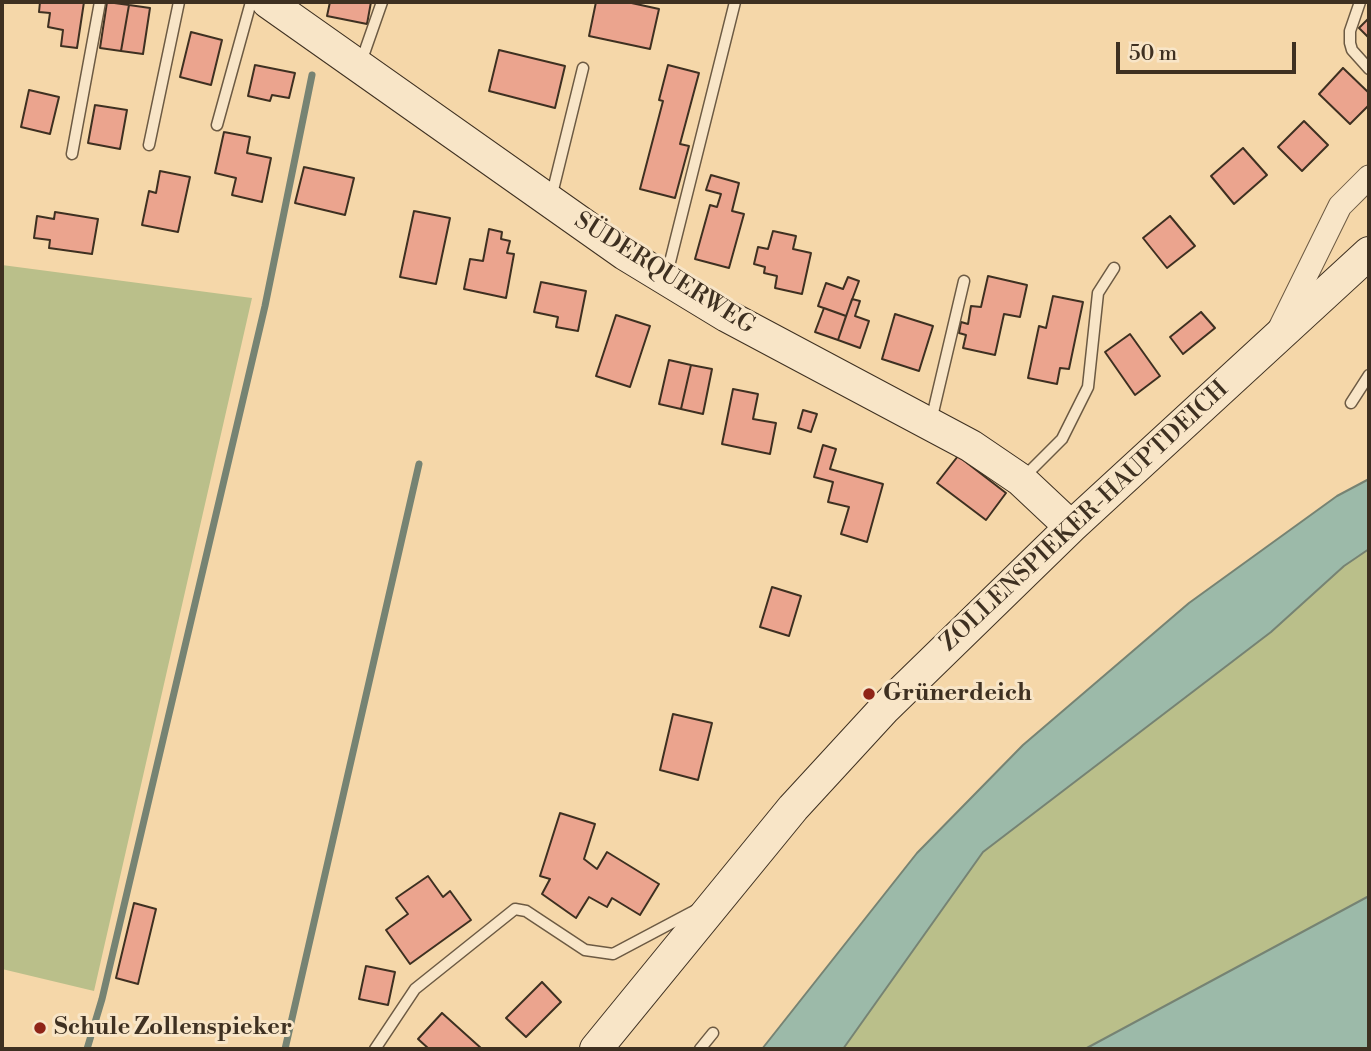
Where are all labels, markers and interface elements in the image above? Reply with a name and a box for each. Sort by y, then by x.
scale bar [1119,28,1299,72]
text: 50 m [1129,41,1177,67]
street label: SÜDERQUERWEG [568,207,760,341]
street label: ZOLLENSPIEKER-HAUPTDEICH [935,376,1235,658]
place label: Grünerdeich [883,680,1032,708]
marker: Grünerdeich [861,686,877,702]
place label: Schule Zollenspieker [54,1014,292,1042]
marker: Schule Zollenspieker [32,1020,48,1036]

